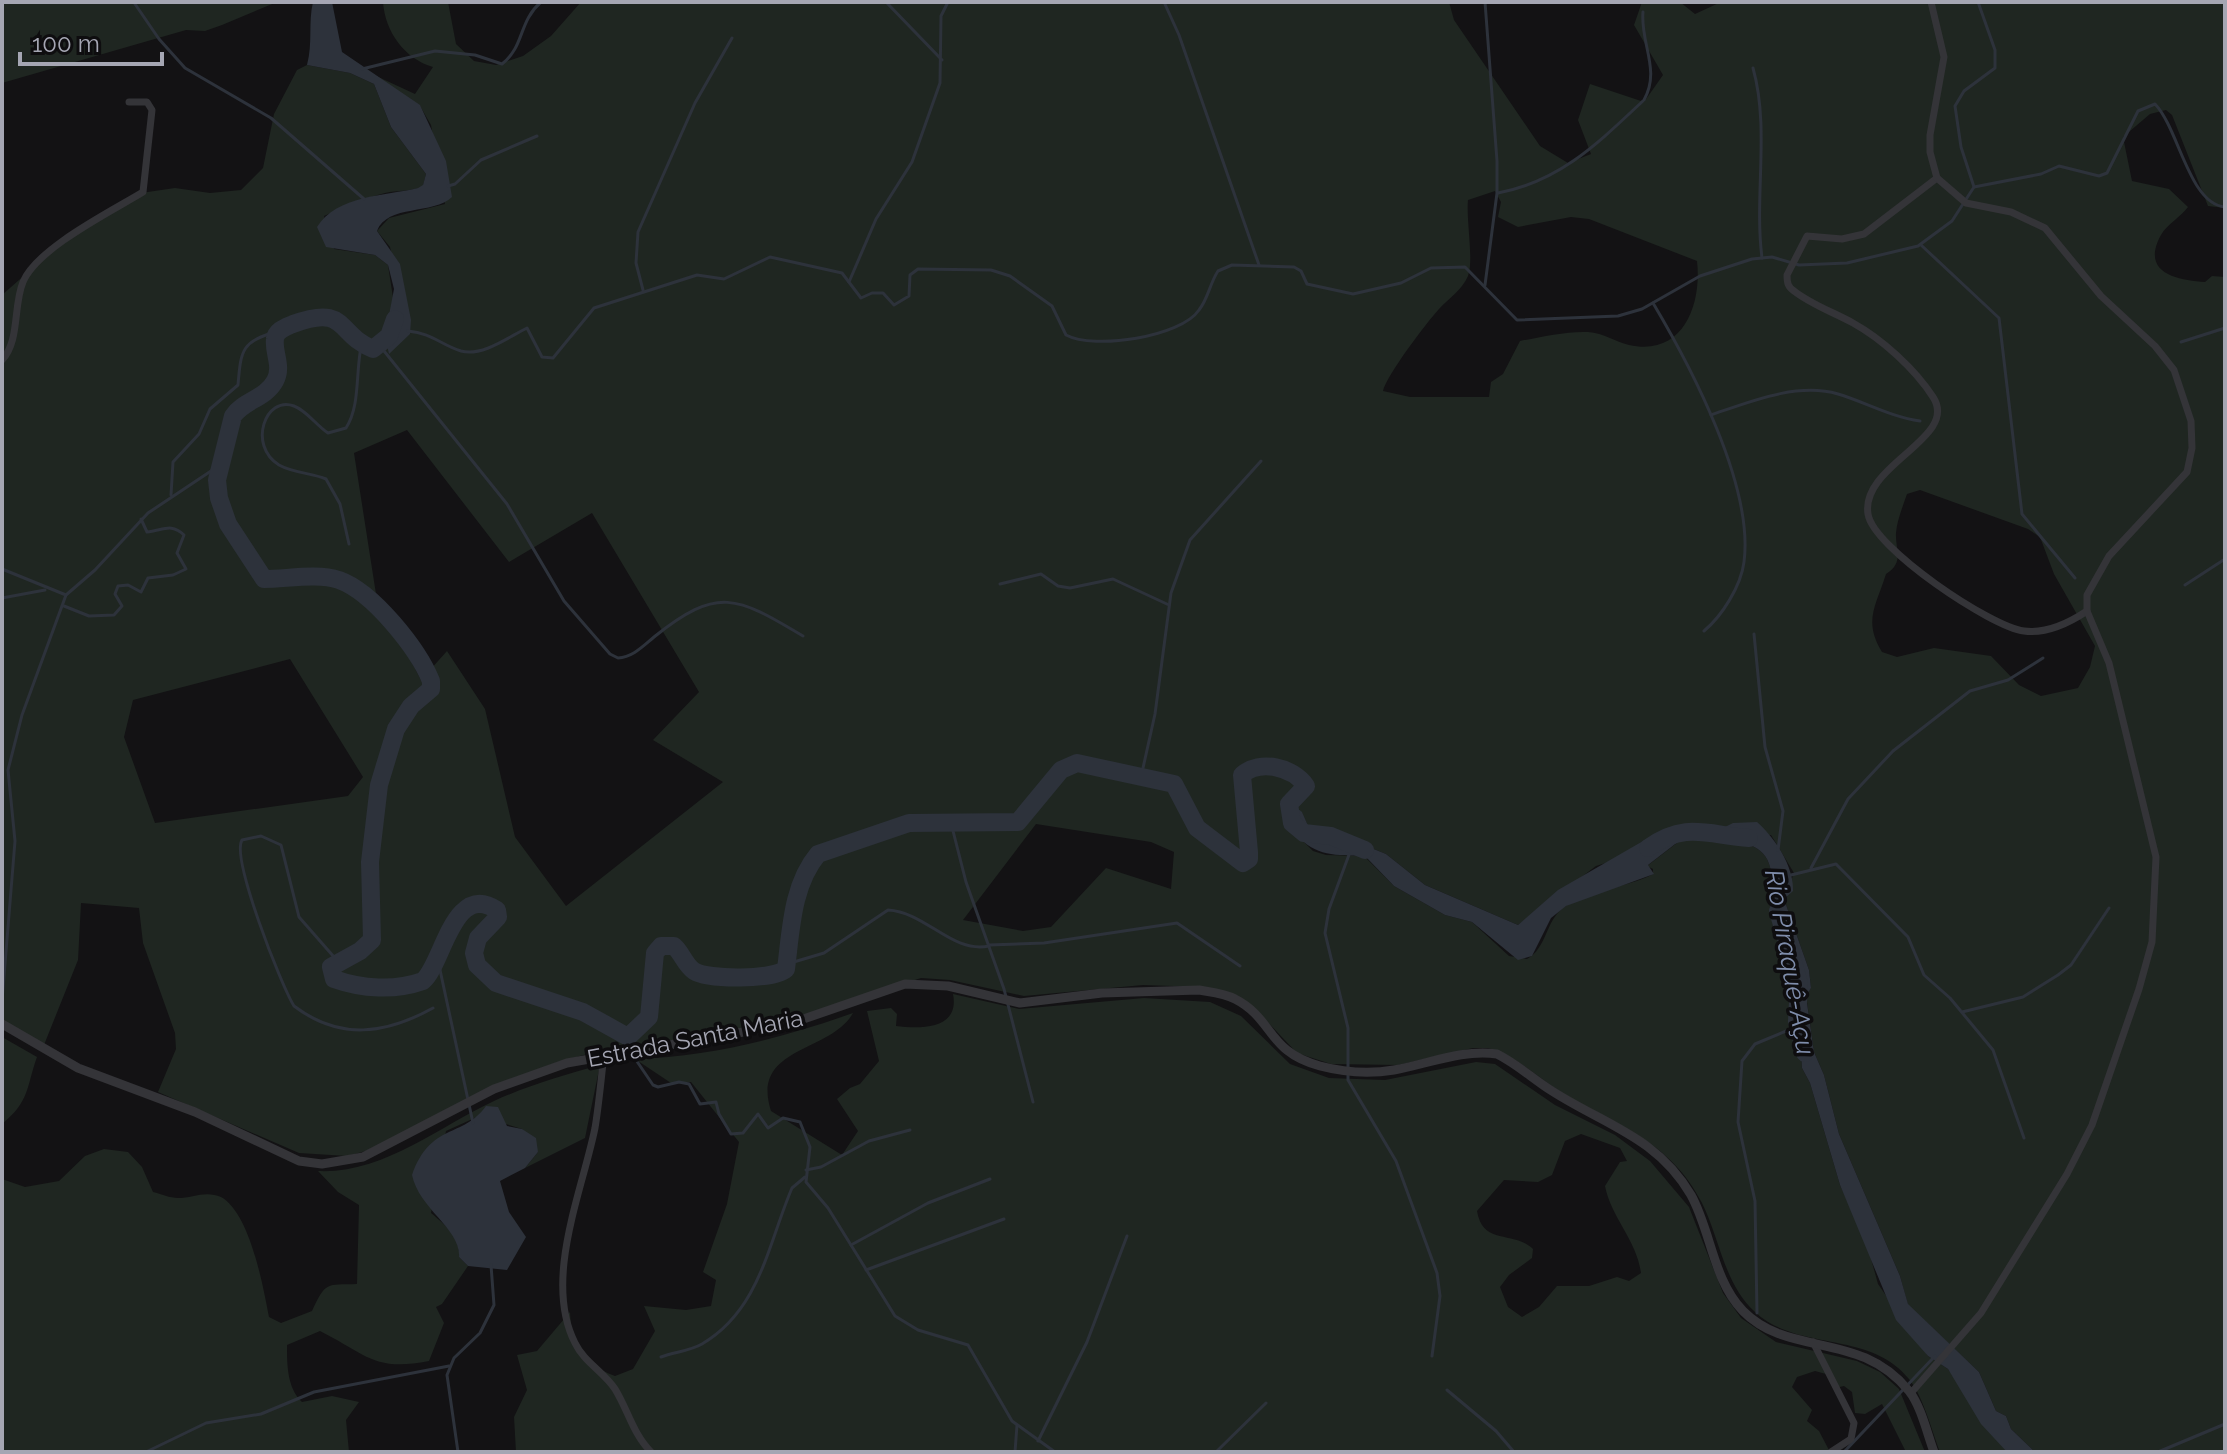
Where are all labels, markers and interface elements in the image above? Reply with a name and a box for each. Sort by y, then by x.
scale bar [20,16,162,66]
text: 100 m [32,29,100,58]
water label: Rio Piraquê-Açu [1759,867,1821,1057]
street label: Estrada Santa Maria [585,1003,805,1073]

